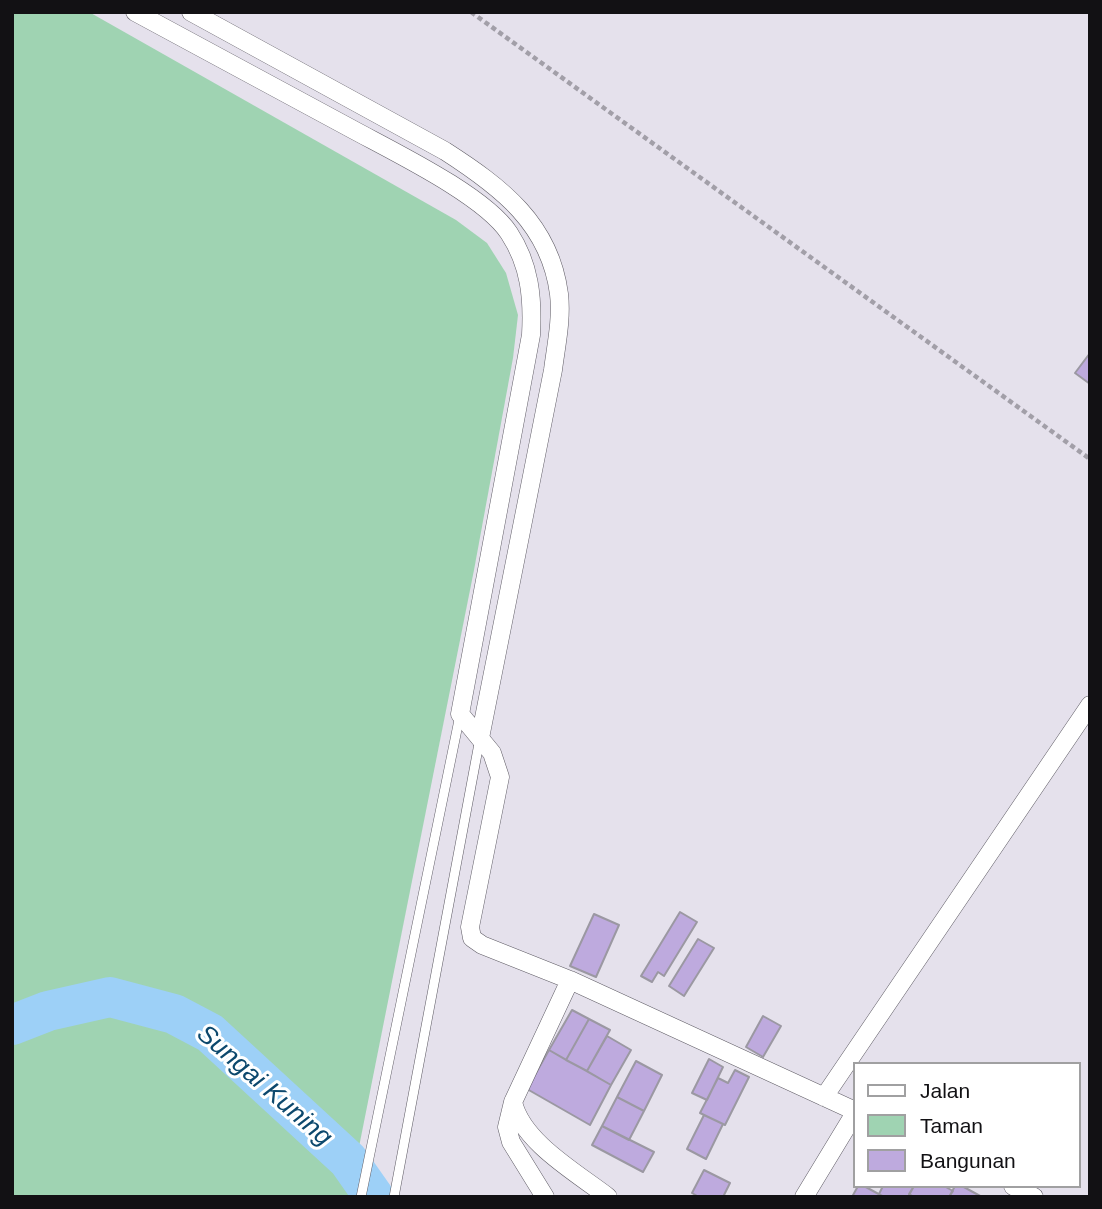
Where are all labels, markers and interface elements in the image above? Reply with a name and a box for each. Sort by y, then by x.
water label: Sungai Kuning [190,1019,338,1153]
legend [853,1062,1081,1188]
text: Jalan [920,1079,970,1102]
text: Taman [920,1114,983,1137]
text: Bangunan [920,1149,1016,1172]

